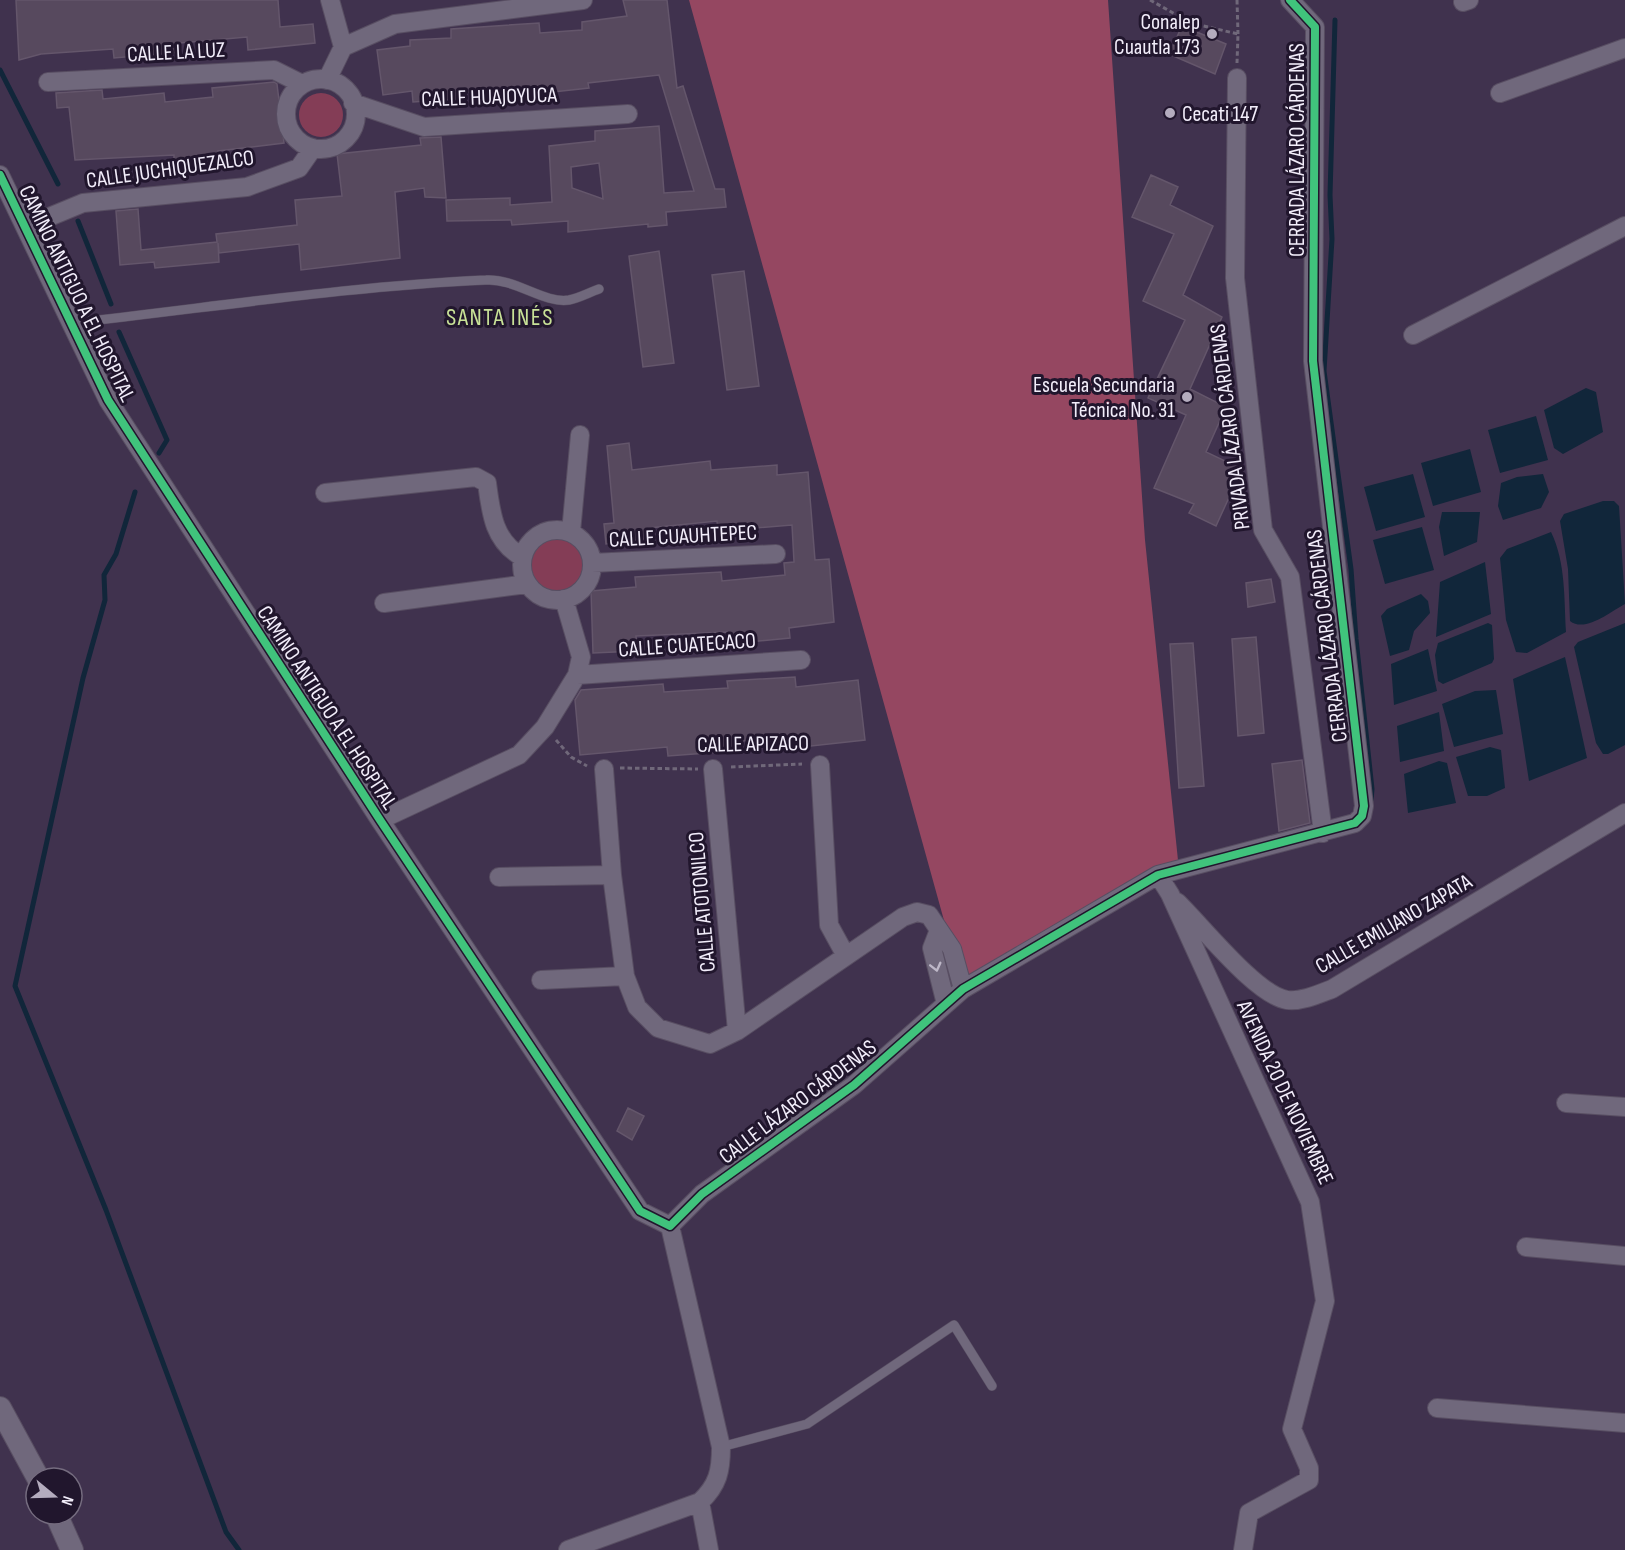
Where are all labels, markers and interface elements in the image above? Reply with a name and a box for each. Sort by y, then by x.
place label: Conalep Cuautla 173 [1114,9,1200,61]
marker: Conalep Cuautla 173 [1205,27,1219,41]
street label: CALLE LA LUZ [126,36,226,69]
street label: CERRADA LÁZARO CÁRDENAS [1284,43,1311,257]
street label: CALLE HUAJOYUCA [421,82,558,113]
place label: Cecati 147 [1182,101,1258,128]
marker: Cecati 147 [1163,106,1177,120]
street label: CALLE JUCHIQUEZALCO [85,144,256,195]
street label: CAMINO ANTIGUO A EL HOSPITAL [12,181,141,406]
district label: SANTA INÉS [446,303,554,332]
street label: PRIVADA LÁZARO CÁRDENAS [1204,322,1257,531]
place label: Escuela Secundaria Técnica No. 31 [1033,372,1175,424]
marker: Escuela Secundaria Técnica No. 31 [1180,390,1194,404]
street label: CALLE CUAUHTEPEC [608,519,758,554]
street label: CERRADA LÁZARO CÁRDENAS [1301,528,1354,744]
street label: CAMINO ANTIGUO A EL HOSPITAL [251,601,403,815]
street label: CALLE CUATECACO [617,627,757,664]
street label: CALLE APIZACO [697,730,809,759]
street label: CALLE ATOTONILCO [683,831,722,973]
street label: CALLE EMILIANO ZAPATA [1311,868,1477,980]
one-way arrow [929,961,941,971]
street label: AVENIDA 20 DE NOVIEMBRE [1230,995,1339,1189]
street label: CALLE LÁZARO CÁRDENAS [714,1034,882,1170]
north arrow [24,1466,84,1526]
text: N [56,1493,77,1508]

